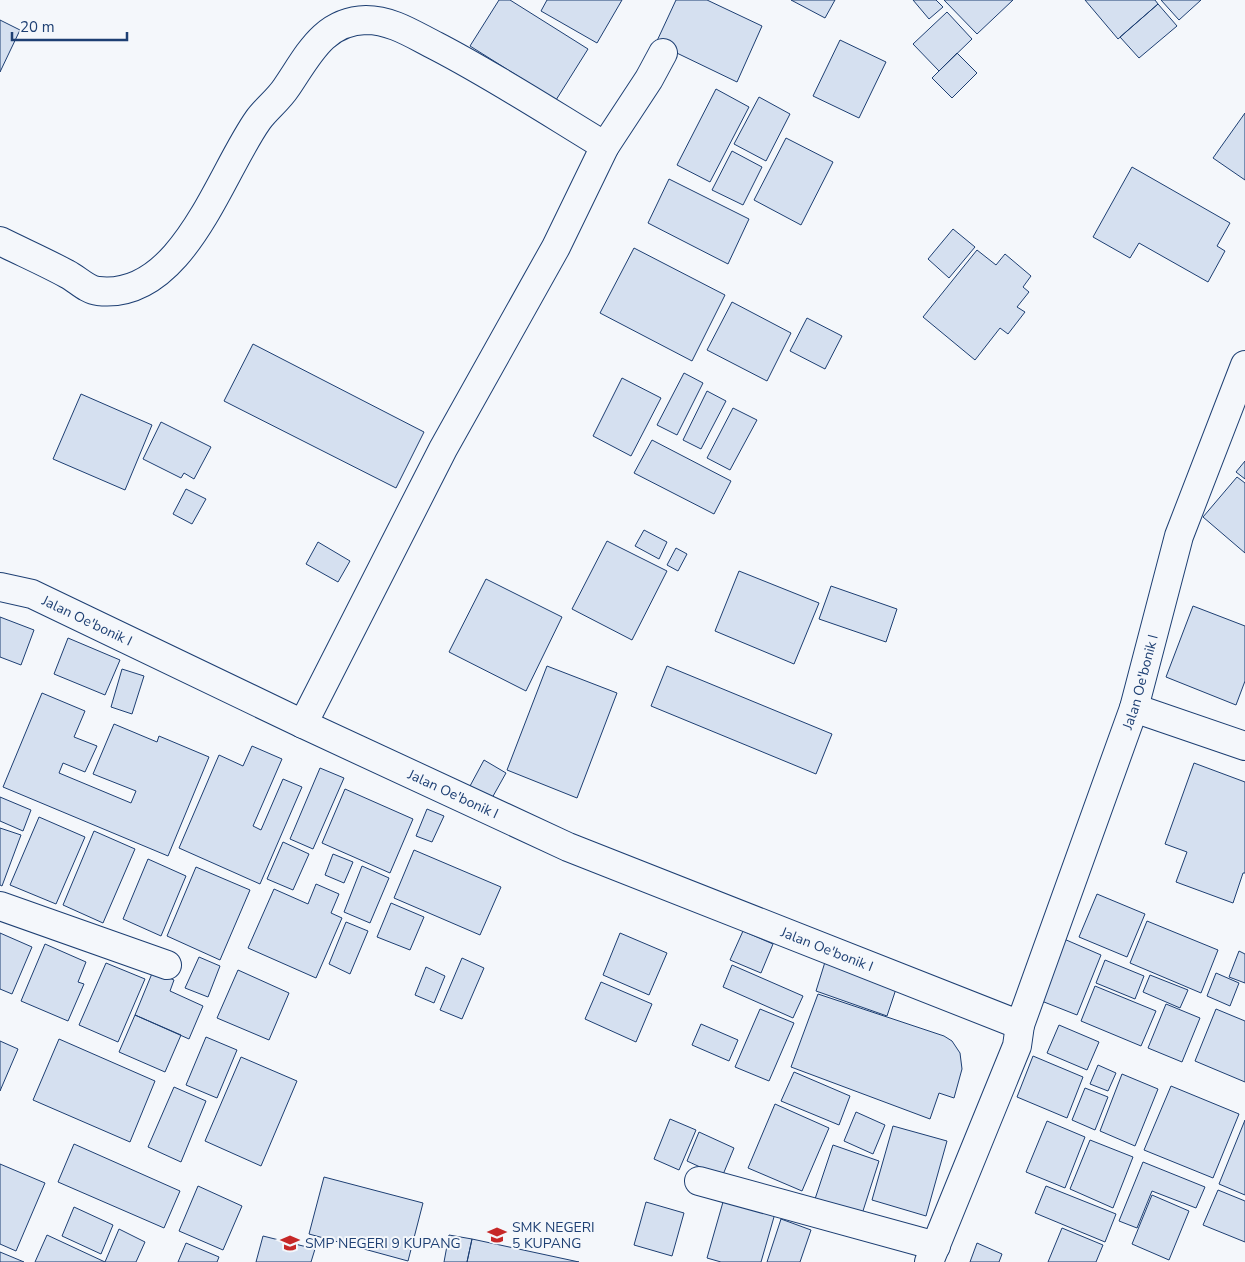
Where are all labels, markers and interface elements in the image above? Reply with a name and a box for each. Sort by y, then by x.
scale bar [12,10,128,42]
text: 20 m [20,17,55,37]
street label: Jalan Oe'bonik I [38,590,135,650]
street label: Jalan Oe'bonik I [1117,632,1162,733]
street label: Jalan Oe'bonik I [404,764,502,823]
street label: Jalan Oe'bonik I [777,922,876,976]
place label: SMK NEGERI 5 KUPANG [512,1218,595,1253]
school or university icon: SMK NEGERI 5 KUPANG [486,1224,508,1246]
school or university icon: SMP NEGERI 9 KUPANG [279,1232,301,1254]
place label: SMP NEGERI 9 KUPANG [305,1234,461,1253]

